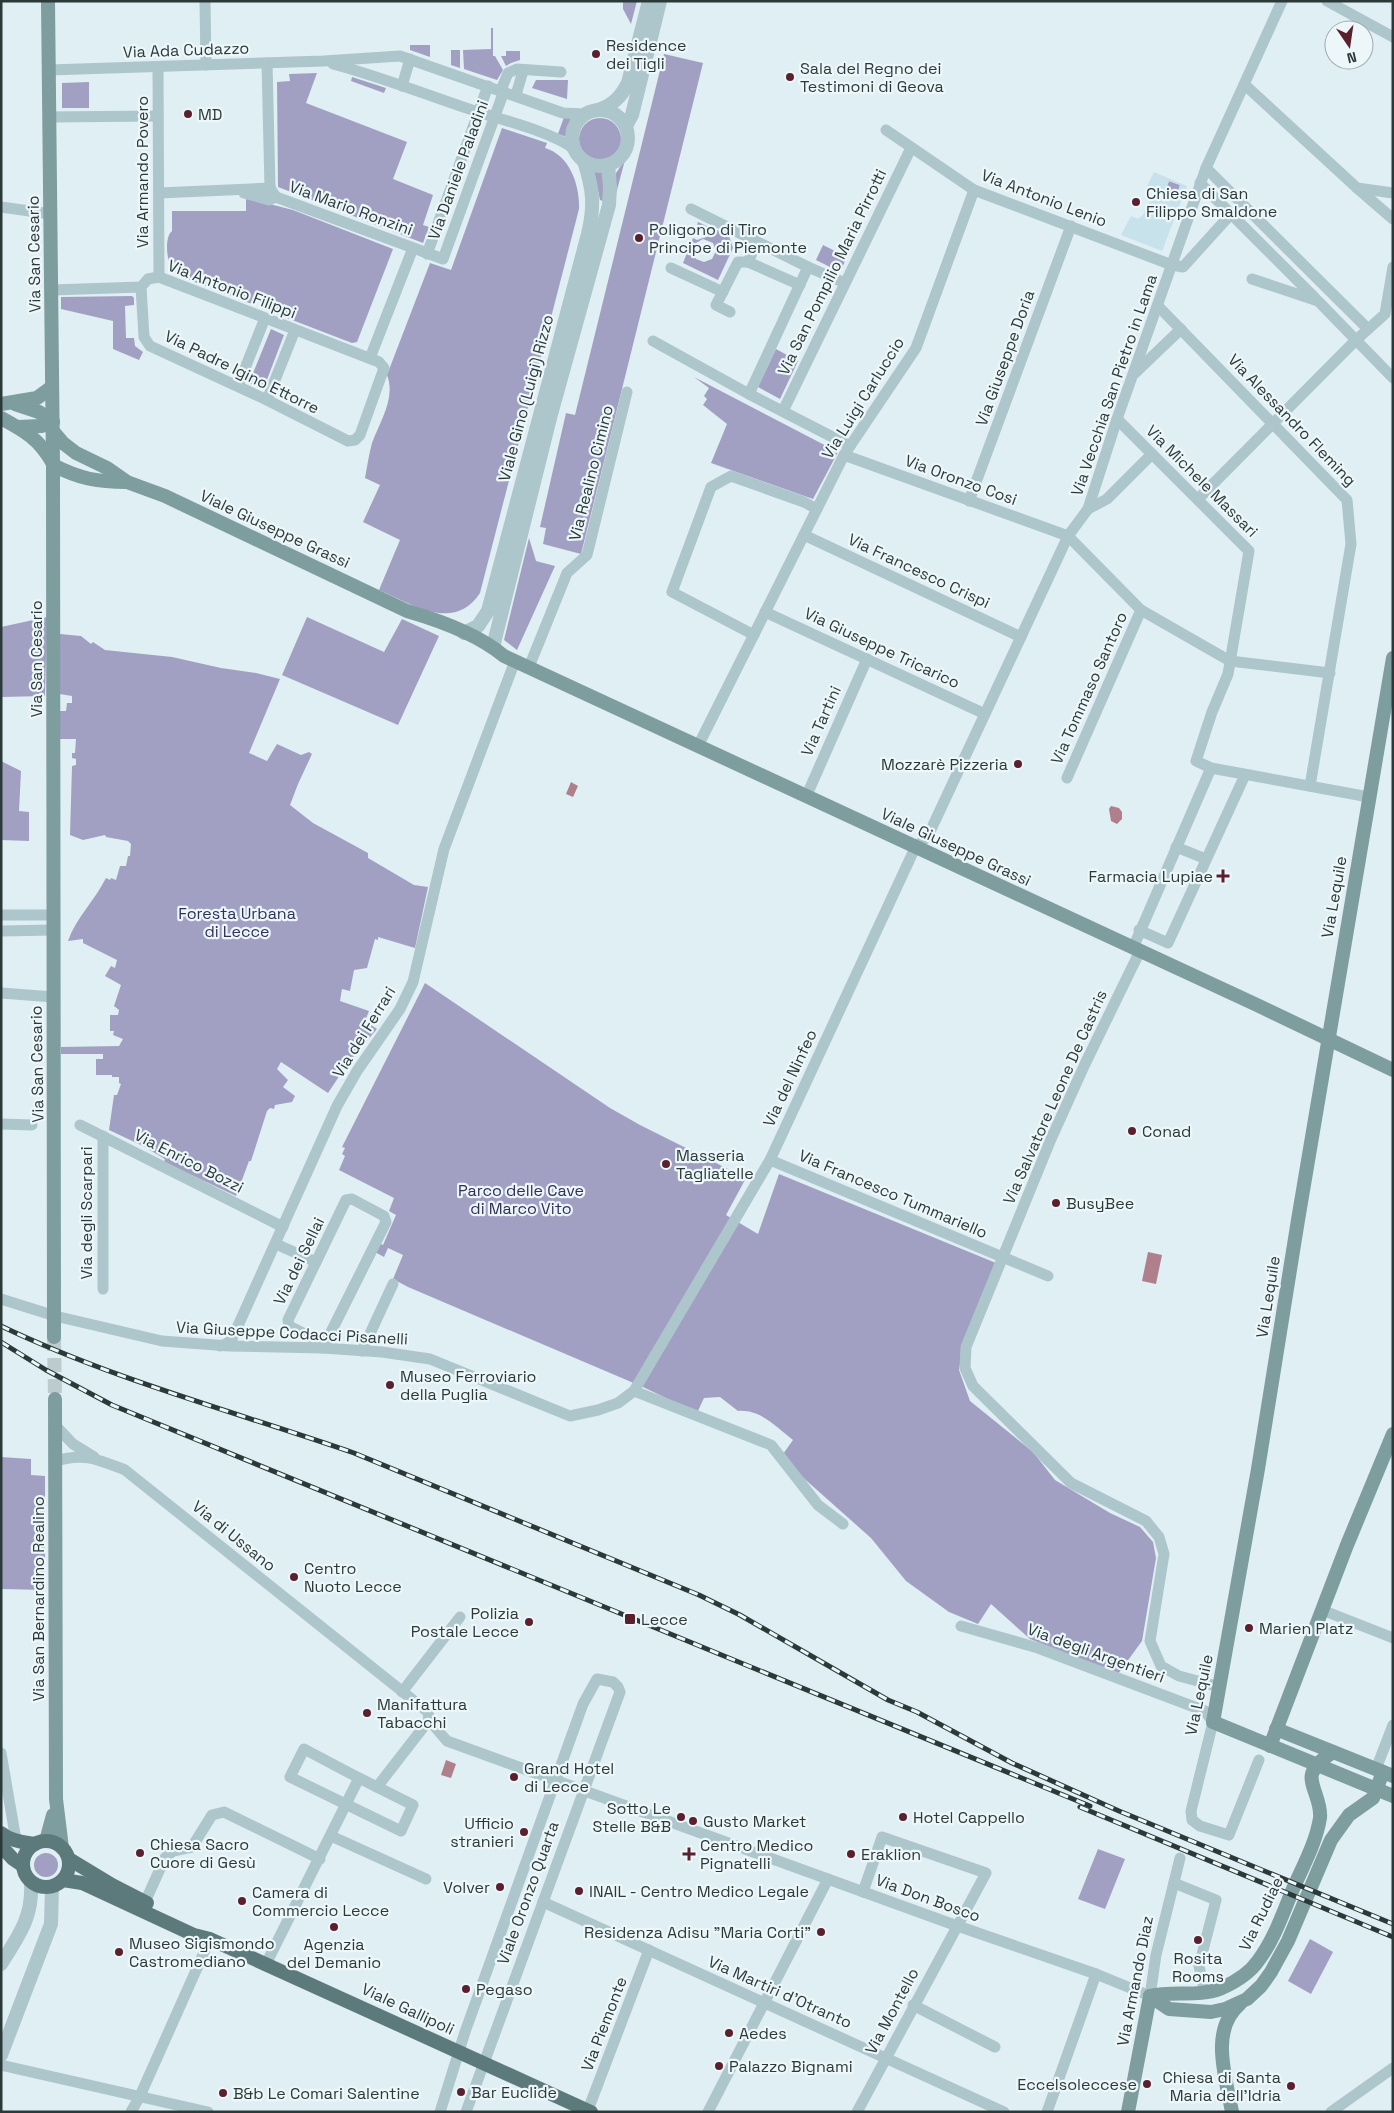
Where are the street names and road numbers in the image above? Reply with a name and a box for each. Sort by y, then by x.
street label: Via Ada Cudazzo [122,37,250,63]
street label: Via Armando Povero [132,96,153,248]
street label: Via Daniele Paladini [423,97,493,243]
street label: Via Antonio Lenio [978,164,1110,232]
street label: Via San Pompilio Maria Pirrotti [773,165,891,379]
street label: Via Mario Ronzini [286,176,416,240]
street label: Via San Cesario [22,195,46,313]
street label: Via Antonio Filippi [165,255,299,323]
street label: Via Vecchia San Pietro in Lama [1066,271,1162,499]
street label: Via Giuseppe Doria [971,287,1039,429]
street label: Viale Gino (Luigi) Rizzo [494,312,558,484]
street label: Via Padre Igino Ettorre [161,325,323,419]
street label: Via Luigi Carluccio [817,333,909,463]
street label: Via Alessandro Fleming [1223,349,1361,491]
street label: Via Realino Cimino [564,403,618,543]
street label: Via Michele Massari [1141,420,1263,542]
street label: Via Oronzo Cosi [902,450,1020,510]
street label: Viale Giuseppe Grassi [197,485,353,573]
street label: Via Francesco Crispi [845,529,993,613]
street label: Via San Cesario [26,600,47,718]
street label: Via Giuseppe Tricarico [801,603,963,693]
street label: Via Tommaso Santoro [1046,609,1132,767]
street label: Via Tartini [796,682,846,760]
street label: Viale Giuseppe Grassi [878,803,1034,891]
street label: Via Lequile [1316,854,1352,940]
street label: Via dei Ferrari [328,982,400,1082]
street label: Via Salvatore Leone De Castris [998,987,1112,1207]
street label: Via San Cesario [25,1005,49,1123]
street label: Via del Ninfeo [758,1026,822,1130]
street label: Via Enrico Bozzi [131,1124,247,1198]
street label: Via Francesco Tummariello [795,1145,991,1243]
street label: Via degli Scarpari [76,1146,97,1280]
street label: Via dei Sellai [269,1214,329,1308]
street label: Via Lequile [1251,1255,1285,1339]
street label: Via Giuseppe Codacci Pisanelli [175,1316,409,1350]
street label: Via San Bernardino Realino [28,1496,49,1702]
street label: Via di Ussano [188,1496,280,1576]
street label: Via degli Argentieri [1024,1618,1168,1688]
street label: Via Lequile [1180,1652,1218,1738]
street label: Viale Oronzo Quarta [492,1818,564,1968]
street label: Via Don Bosco [873,1869,983,1927]
street label: Via Rudiae [1234,1874,1288,1954]
street label: Via Armando Diaz [1112,1914,1158,2048]
street label: Via Martiri d'Otranto [705,1951,855,2033]
street label: Via Montello [860,1964,924,2058]
street label: Via Piemonte [576,1974,632,2074]
street label: Viale Gallipoli [358,1978,458,2040]

